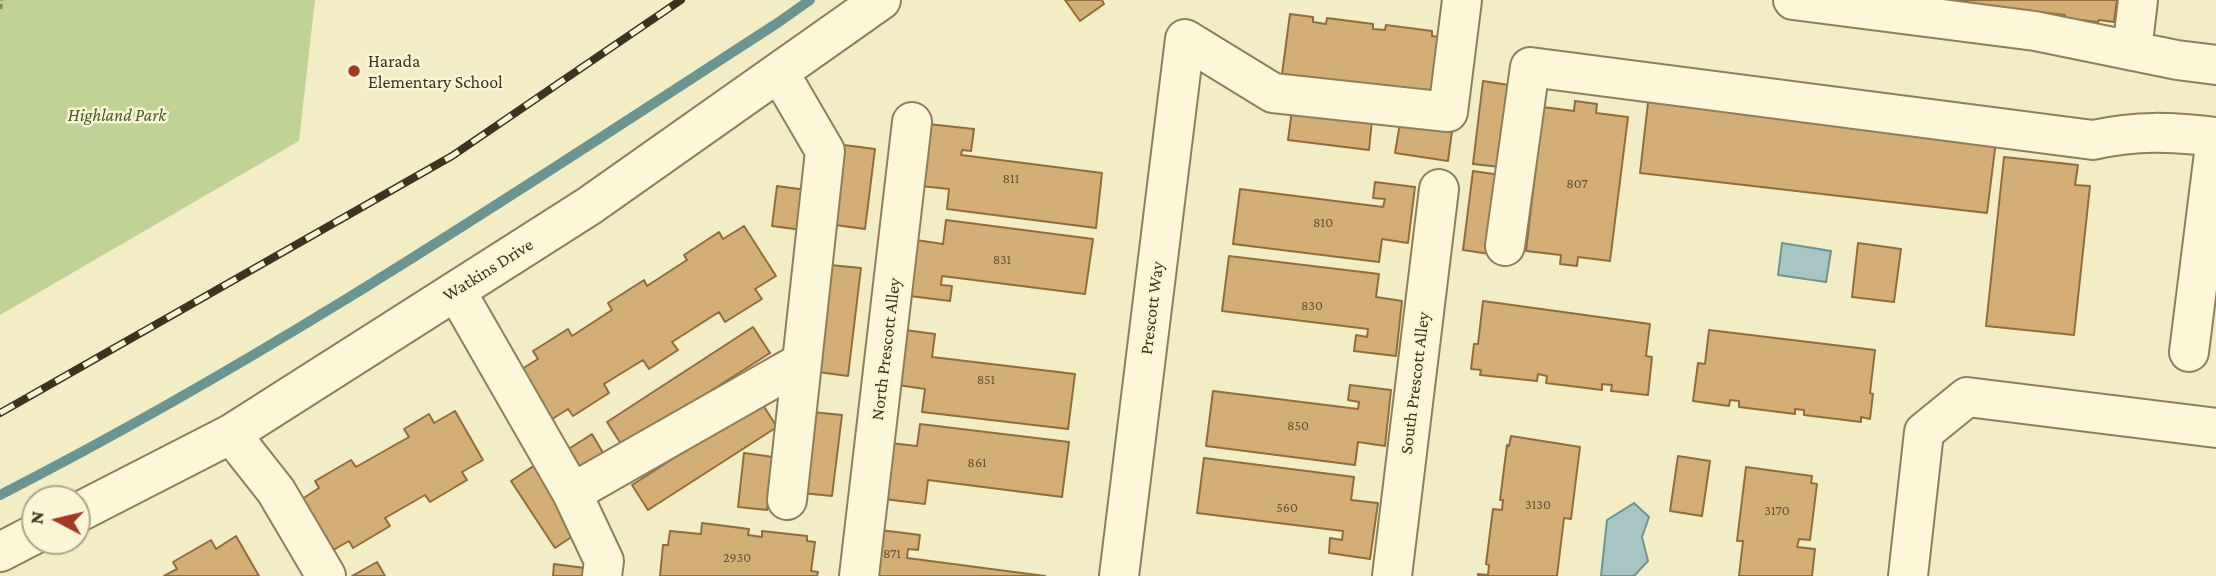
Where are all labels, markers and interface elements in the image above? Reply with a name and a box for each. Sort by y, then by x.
place label: Harada Elementary School [368,50,503,92]
marker: Harada Elementary School [346,63,362,79]
park label: Highland Park [68,104,166,126]
house number: 811 [1003,171,1019,187]
house number: 807 [1566,176,1588,192]
house number: 810 [1313,215,1333,231]
street label: Watkins Drive [439,234,537,306]
house number: 831 [993,252,1011,268]
street label: Prescott Way [1136,260,1168,356]
street label: North Prescott Alley [867,276,905,422]
house number: 830 [1301,298,1323,314]
street label: South Prescott Alley [1396,311,1434,455]
house number: 851 [977,372,995,388]
house number: 850 [1287,418,1309,434]
house number: 861 [967,455,987,471]
north arrow [21,485,91,555]
house number: 3130 [1525,497,1551,513]
house number: 560 [1276,500,1298,516]
house number: 3170 [1764,503,1790,519]
text: N [25,510,48,525]
house number: 871 [883,546,901,562]
house number: 2930 [723,550,751,566]

